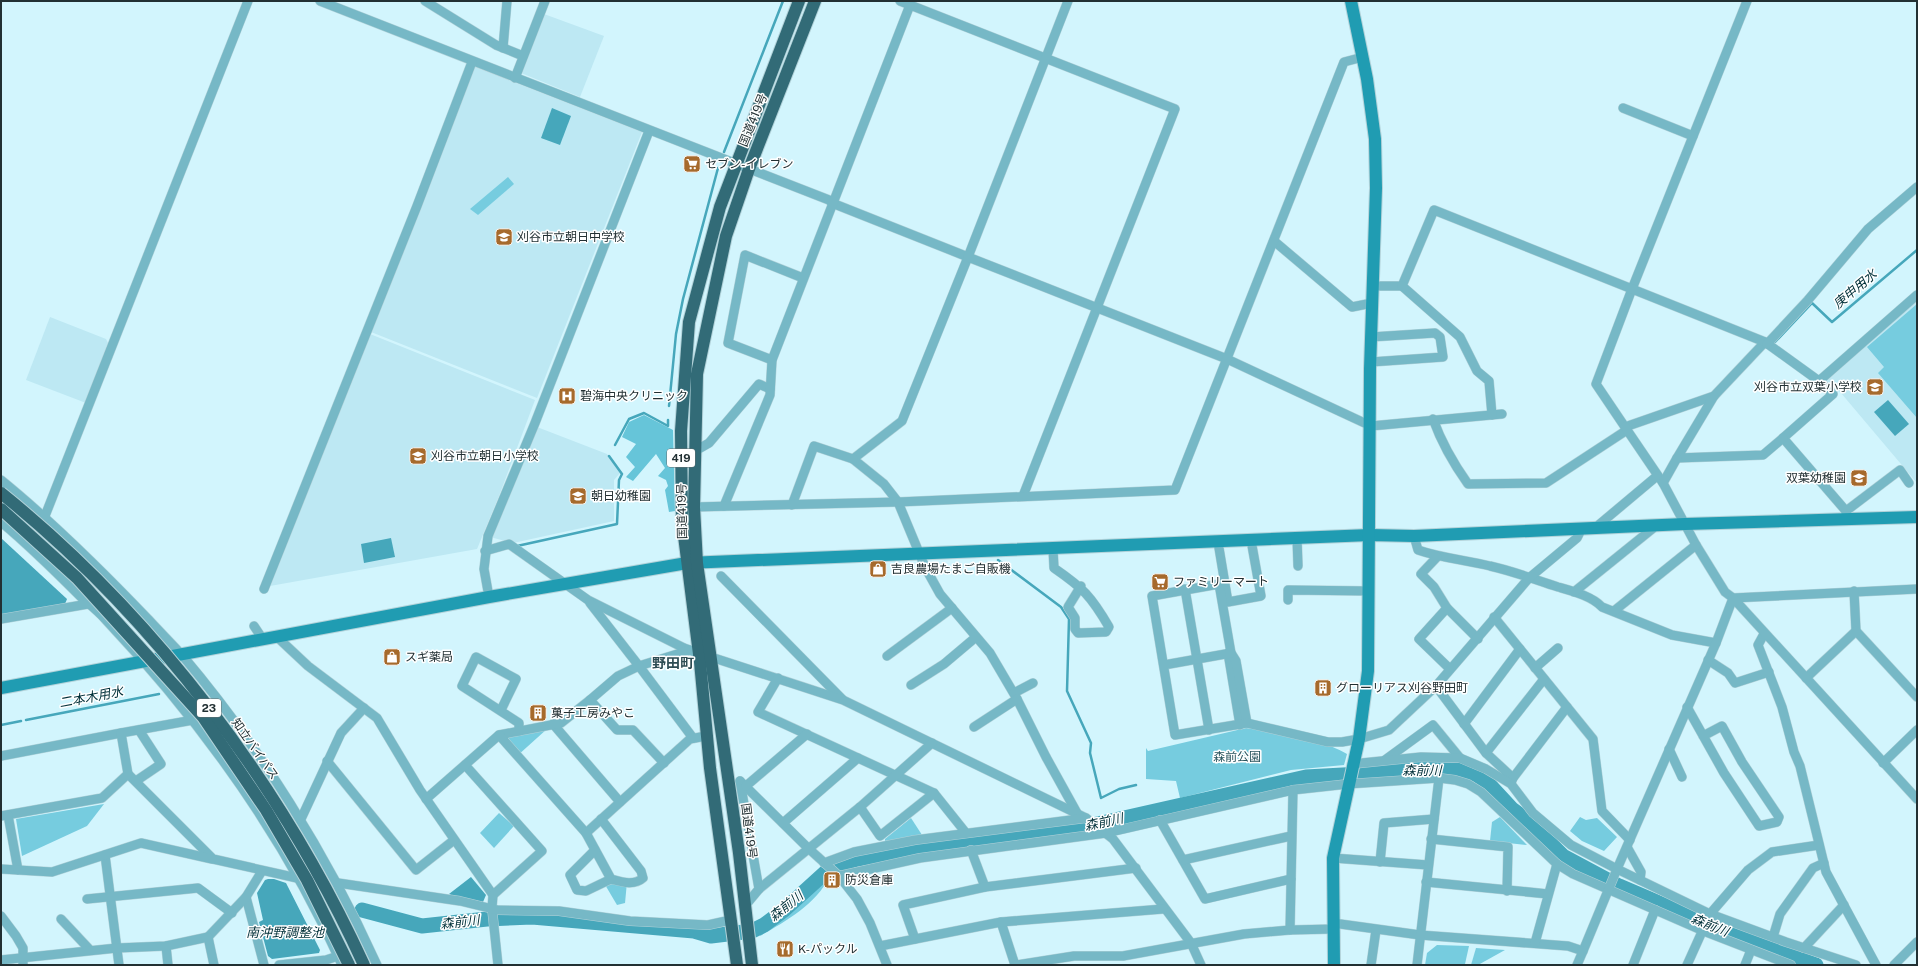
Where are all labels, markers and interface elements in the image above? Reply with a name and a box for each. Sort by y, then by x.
street label: 国道419号 [736,91,770,149]
supermarket icon: セブン-イレブン [682,154,702,174]
place label: セブン-イレブン [705,157,794,171]
school or university icon: 刈谷市立朝日中学校 [494,227,514,247]
place label: 刈谷市立朝日中学校 [517,230,625,244]
water label: 庚申用水 [1830,265,1881,311]
school or university icon: 刈谷市立双葉小学校 [1865,377,1885,397]
place label: 刈谷市立双葉小学校 [1754,380,1862,394]
hospital icon: 碧海中央クリニック [557,386,577,406]
place label: 碧海中央クリニック [580,389,688,403]
school or university icon: 刈谷市立朝日小学校 [408,446,428,466]
place label: 刈谷市立朝日小学校 [431,449,539,463]
road number: 419 [667,449,695,467]
school or university icon: 双葉幼稚園 [1849,468,1869,488]
place label: 双葉幼稚園 [1786,471,1846,485]
street label: 国道419号 [675,483,689,539]
school or university icon: 朝日幼稚園 [568,486,588,506]
place label: 朝日幼稚園 [591,489,651,503]
shop icon: 吉良農場たまご自販機 [868,559,888,579]
place label: 吉良農場たまご自販機 [891,562,1011,576]
supermarket icon: ファミリーマート [1150,572,1170,592]
place label: ファミリーマート [1173,575,1269,589]
shop icon: スギ薬局 [382,647,402,667]
place label: スギ薬局 [405,650,453,664]
district label: 野田町 [652,655,694,671]
building icon: グローリアス刈谷野田町 [1313,678,1333,698]
place label: グローリアス刈谷野田町 [1336,681,1468,695]
water label: 二本木用水 [58,683,126,711]
road number: 23 [197,699,221,717]
building icon: 菓子工房みやこ [528,703,548,723]
place label: 菓子工房みやこ [551,706,635,720]
street label: 知立バイパス [229,716,281,782]
park label: 森前公園 [1213,750,1261,764]
water label: 森前川 [1402,763,1443,778]
street label: 国道419号 [739,802,759,860]
water label: 森前川 [1083,810,1127,833]
building icon: 防災倉庫 [822,870,842,890]
place label: 防災倉庫 [845,873,893,887]
water label: 森前川 [766,887,807,924]
water label: 森前川 [1689,911,1733,940]
water label: 森前川 [440,912,482,931]
water label: 南沖野調整池 [246,925,326,940]
restaurant icon: K-パックル [775,939,795,959]
place label: K-パックル [798,942,858,956]

